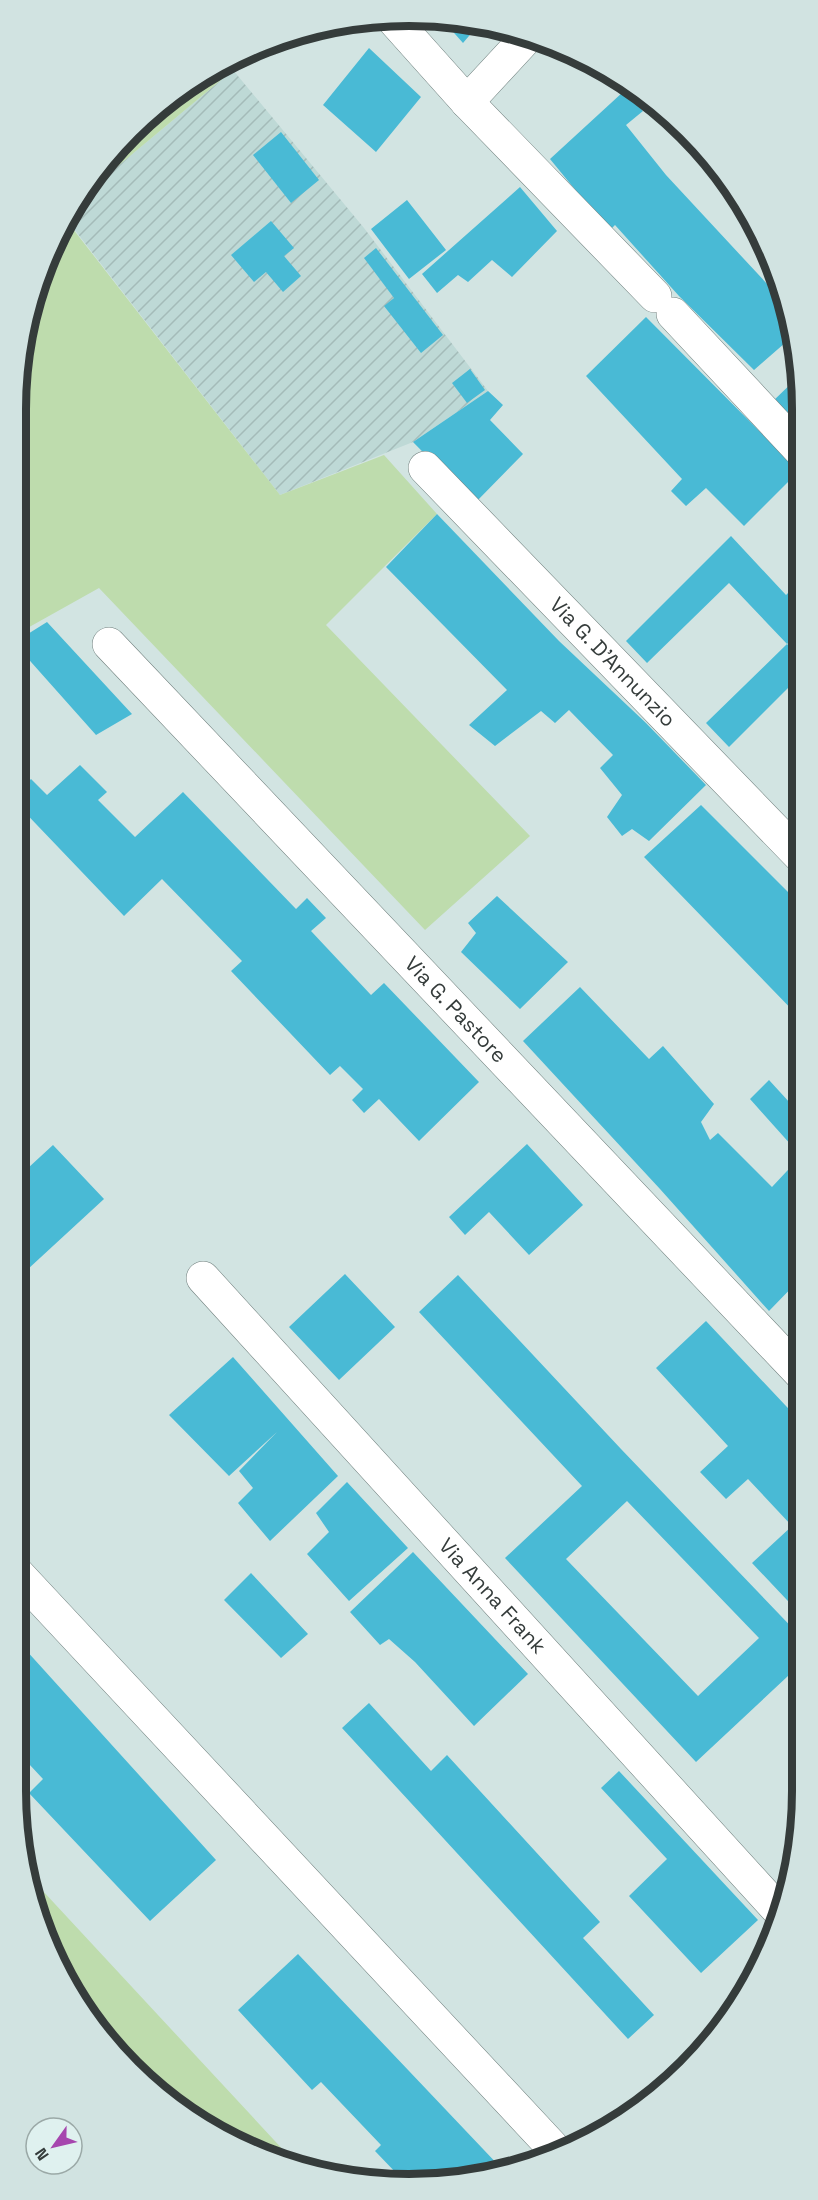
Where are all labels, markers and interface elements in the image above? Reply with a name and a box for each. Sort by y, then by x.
street label: Via G. D'Annunzio [544,591,682,732]
street label: Via G. Pastore [399,950,513,1068]
street label: Via Anna Frank [433,1532,552,1659]
north arrow [24,2116,84,2176]
text: N [30,2144,54,2164]

